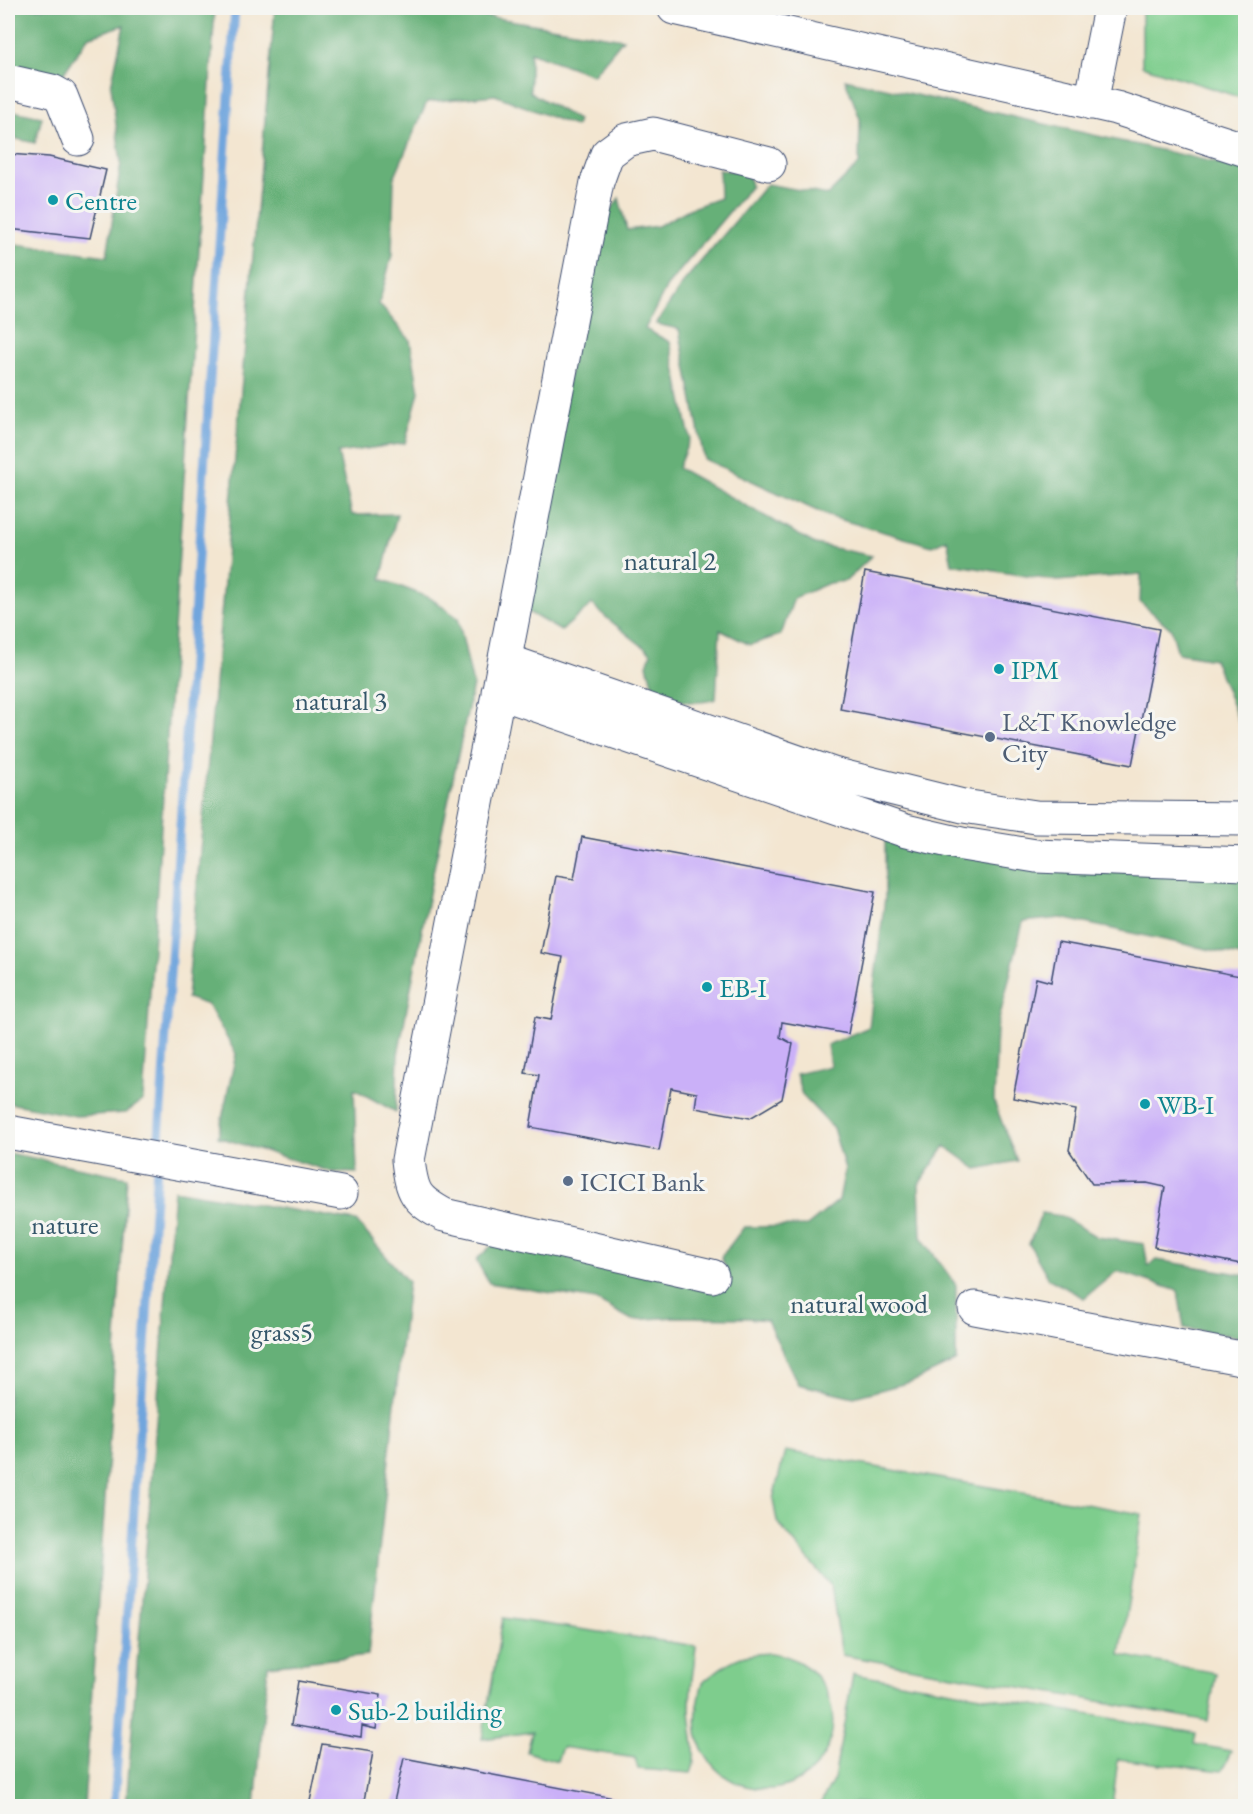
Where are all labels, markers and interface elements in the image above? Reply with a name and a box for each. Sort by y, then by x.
place label: Centre [65,183,137,218]
marker: Centre [46,193,60,207]
park label: natural 2 [624,543,716,578]
place label: IPM [1011,652,1059,687]
marker: IPM [992,662,1006,676]
park label: natural 3 [295,683,387,718]
place label: L&T Knowledge City [1002,704,1177,770]
marker: L&T Knowledge City [983,730,997,744]
place label: EB-I [719,970,767,1005]
marker: EB-I [700,980,714,994]
place label: WB-I [1157,1087,1214,1122]
marker: WB-I [1138,1097,1152,1111]
place label: ICICI Bank [580,1164,705,1199]
marker: ICICI Bank [561,1174,575,1188]
park label: nature [31,1207,99,1242]
park label: natural wood [790,1286,928,1321]
park label: grass5 [251,1314,313,1349]
place label: Sub-2 building [348,1693,502,1728]
marker: Sub-2 building [329,1703,343,1717]

